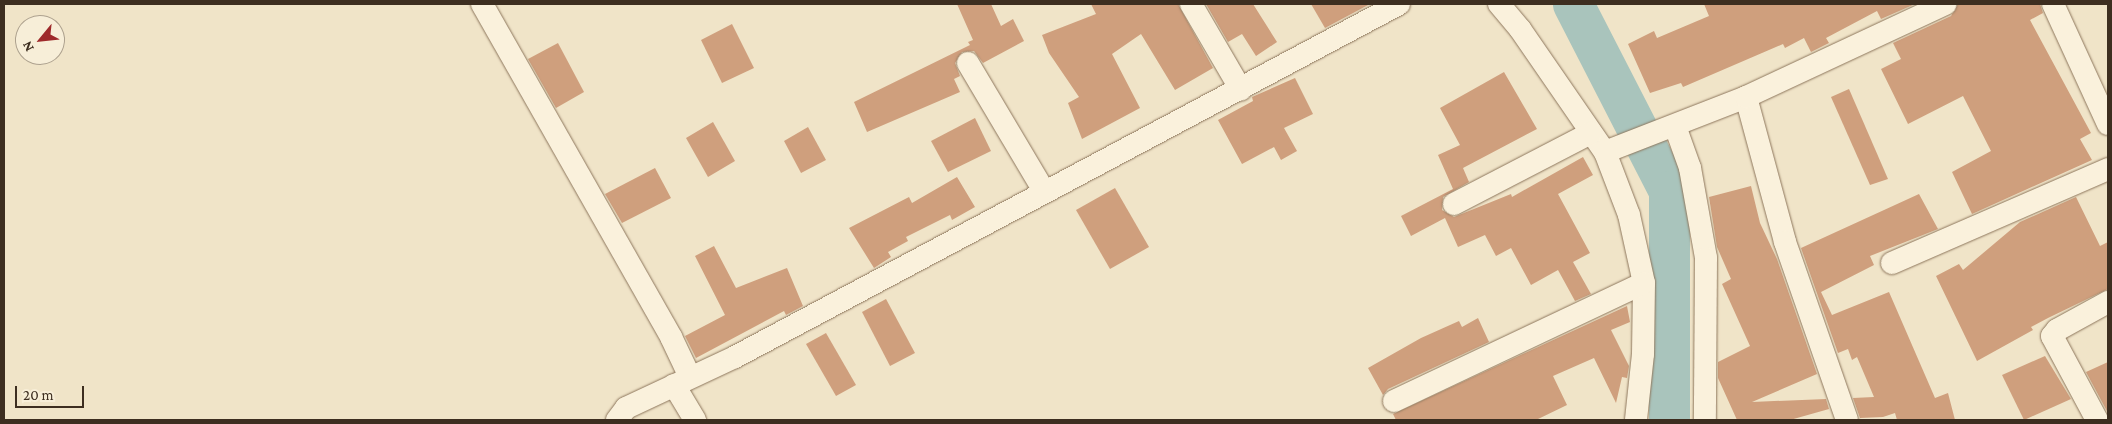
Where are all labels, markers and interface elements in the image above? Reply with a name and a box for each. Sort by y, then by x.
north arrow [15,15,65,65]
text: N [18,39,37,55]
scale bar [18,376,86,408]
text: 20 m [23,387,54,403]

